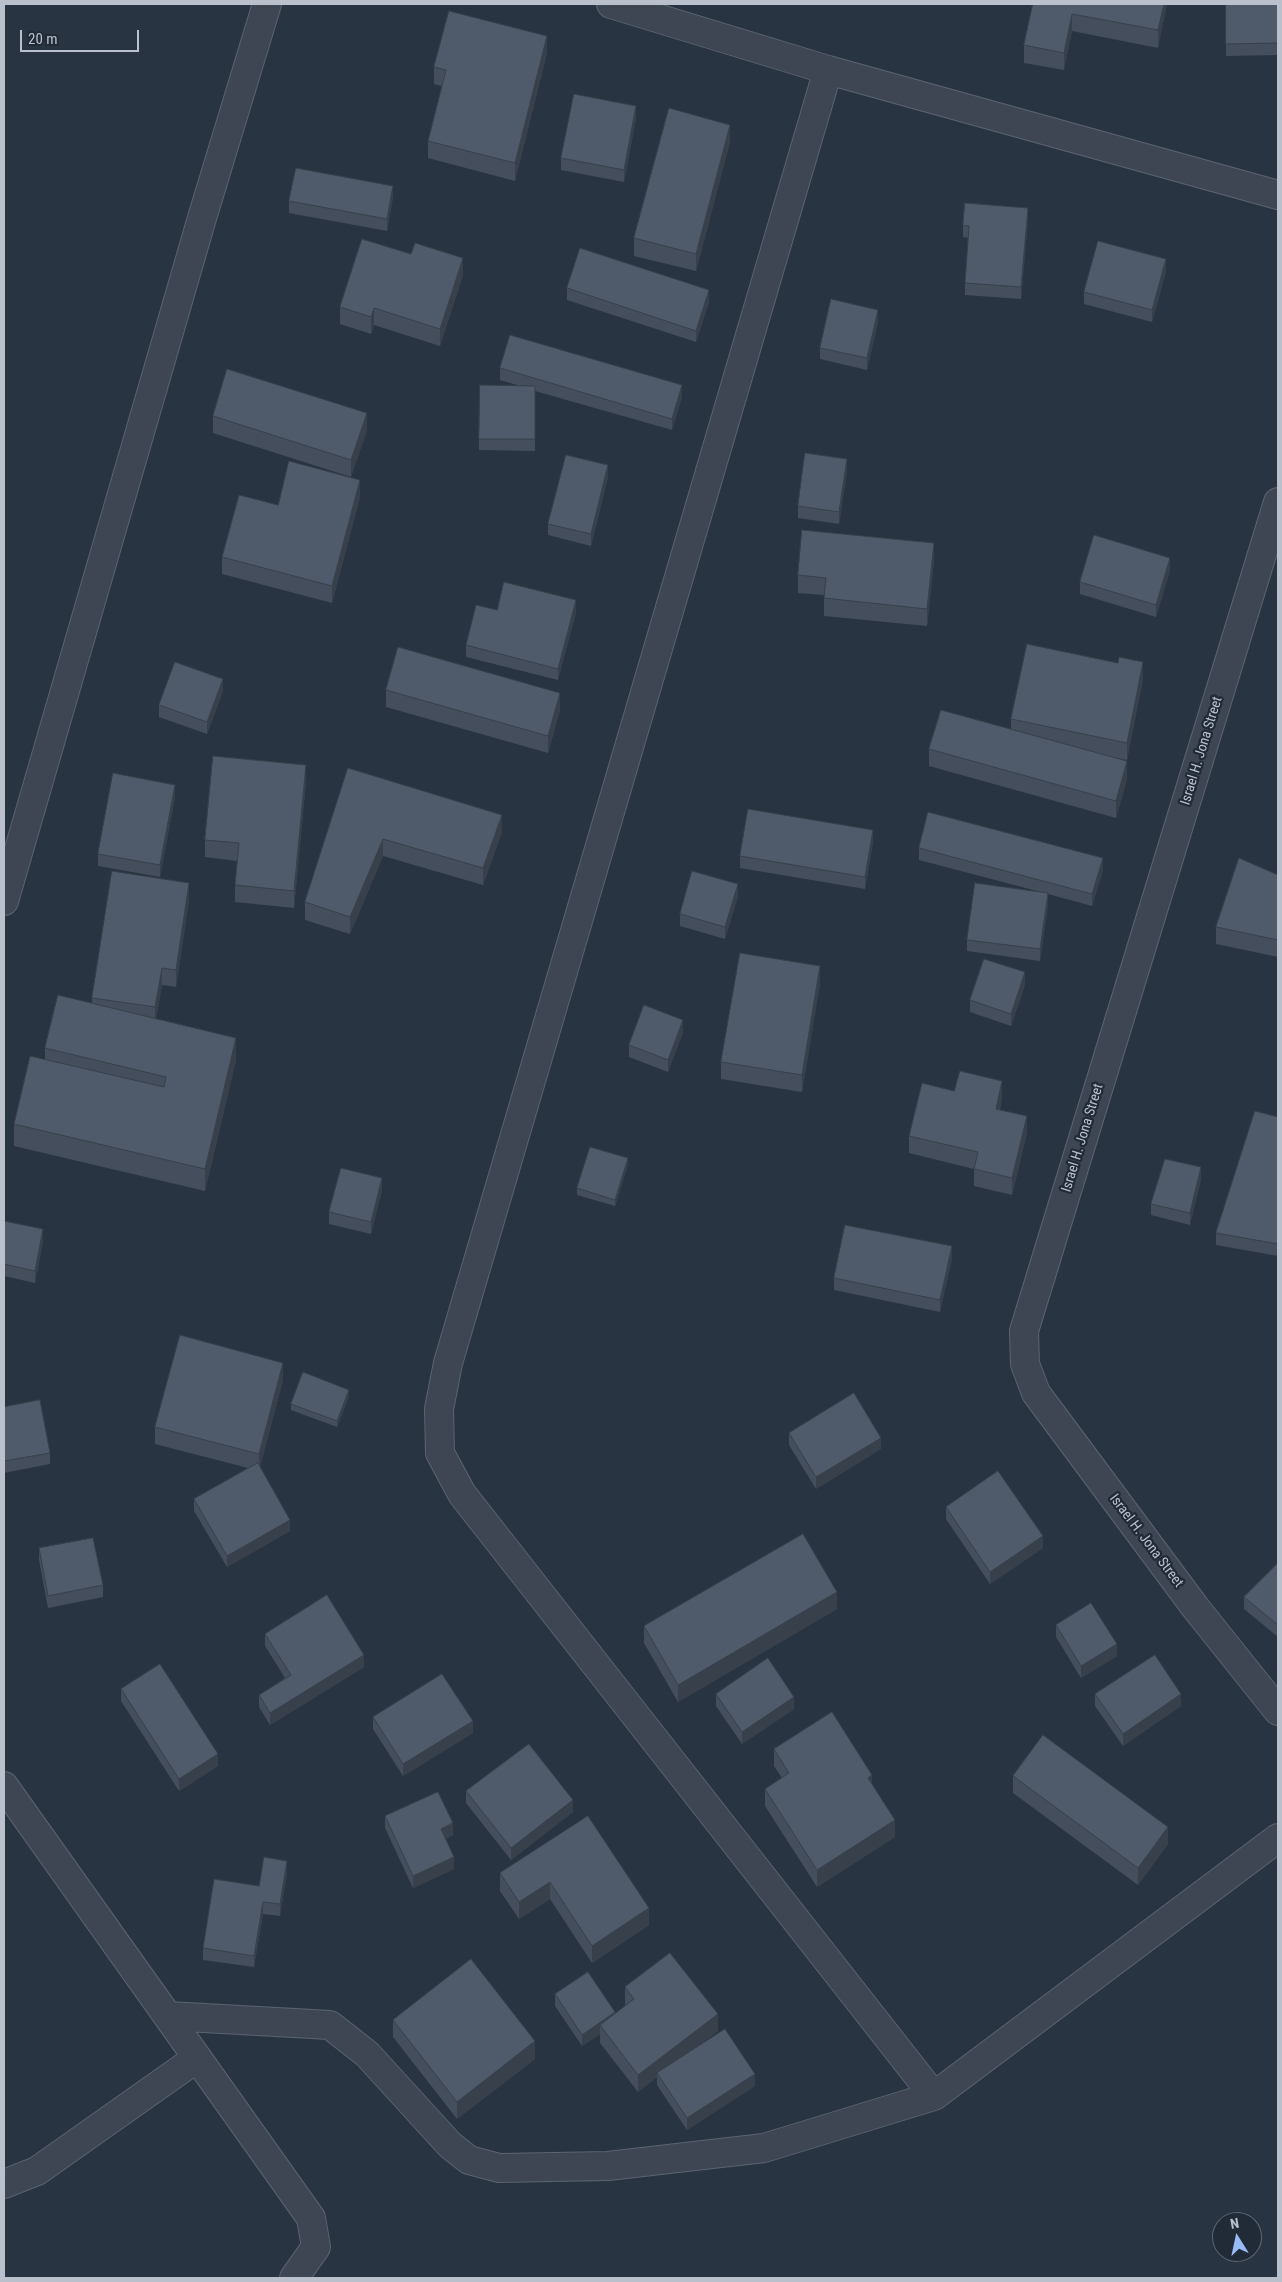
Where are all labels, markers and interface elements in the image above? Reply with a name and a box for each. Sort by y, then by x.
scale bar [22,20,141,52]
text: 20 m [28,30,58,48]
street label: Israel H. Jona Street [1178,695,1226,807]
street label: Israel H. Jona Street [1059,1082,1107,1194]
street label: Israel H. Jona Street [1105,1491,1187,1591]
north arrow [1212,2212,1262,2262]
text: N [1229,2215,1240,2232]

